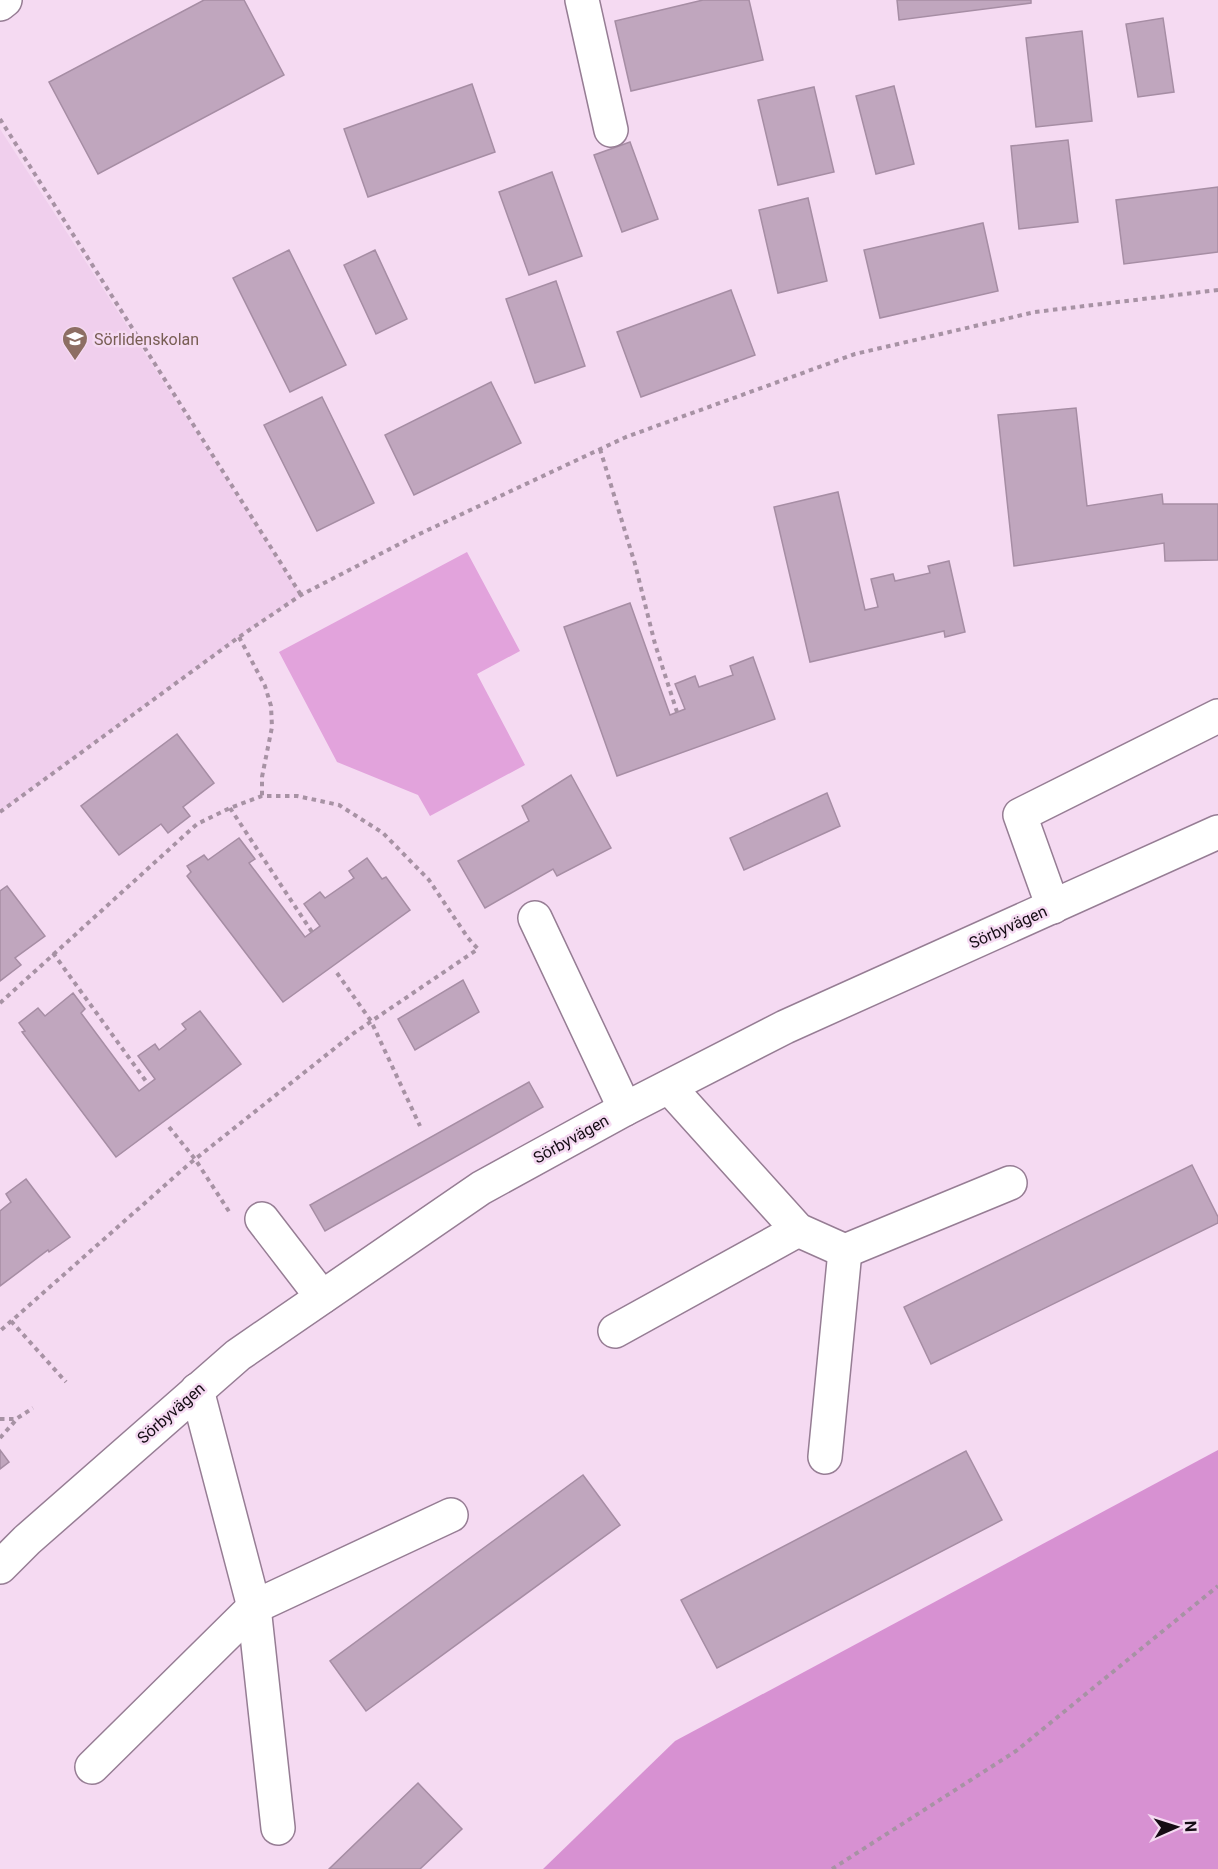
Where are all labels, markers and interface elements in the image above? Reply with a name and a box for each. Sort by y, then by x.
school or university icon: Sörlidenskolan [60,324,90,362]
place label: Sörlidenskolan [94,330,199,349]
street label: Sörbyvägen [966,901,1050,953]
street label: Sörbyvägen [530,1111,612,1167]
street label: Sörbyvägen [133,1379,209,1447]
north arrow [1146,1797,1206,1857]
text: N [1181,1820,1200,1832]

